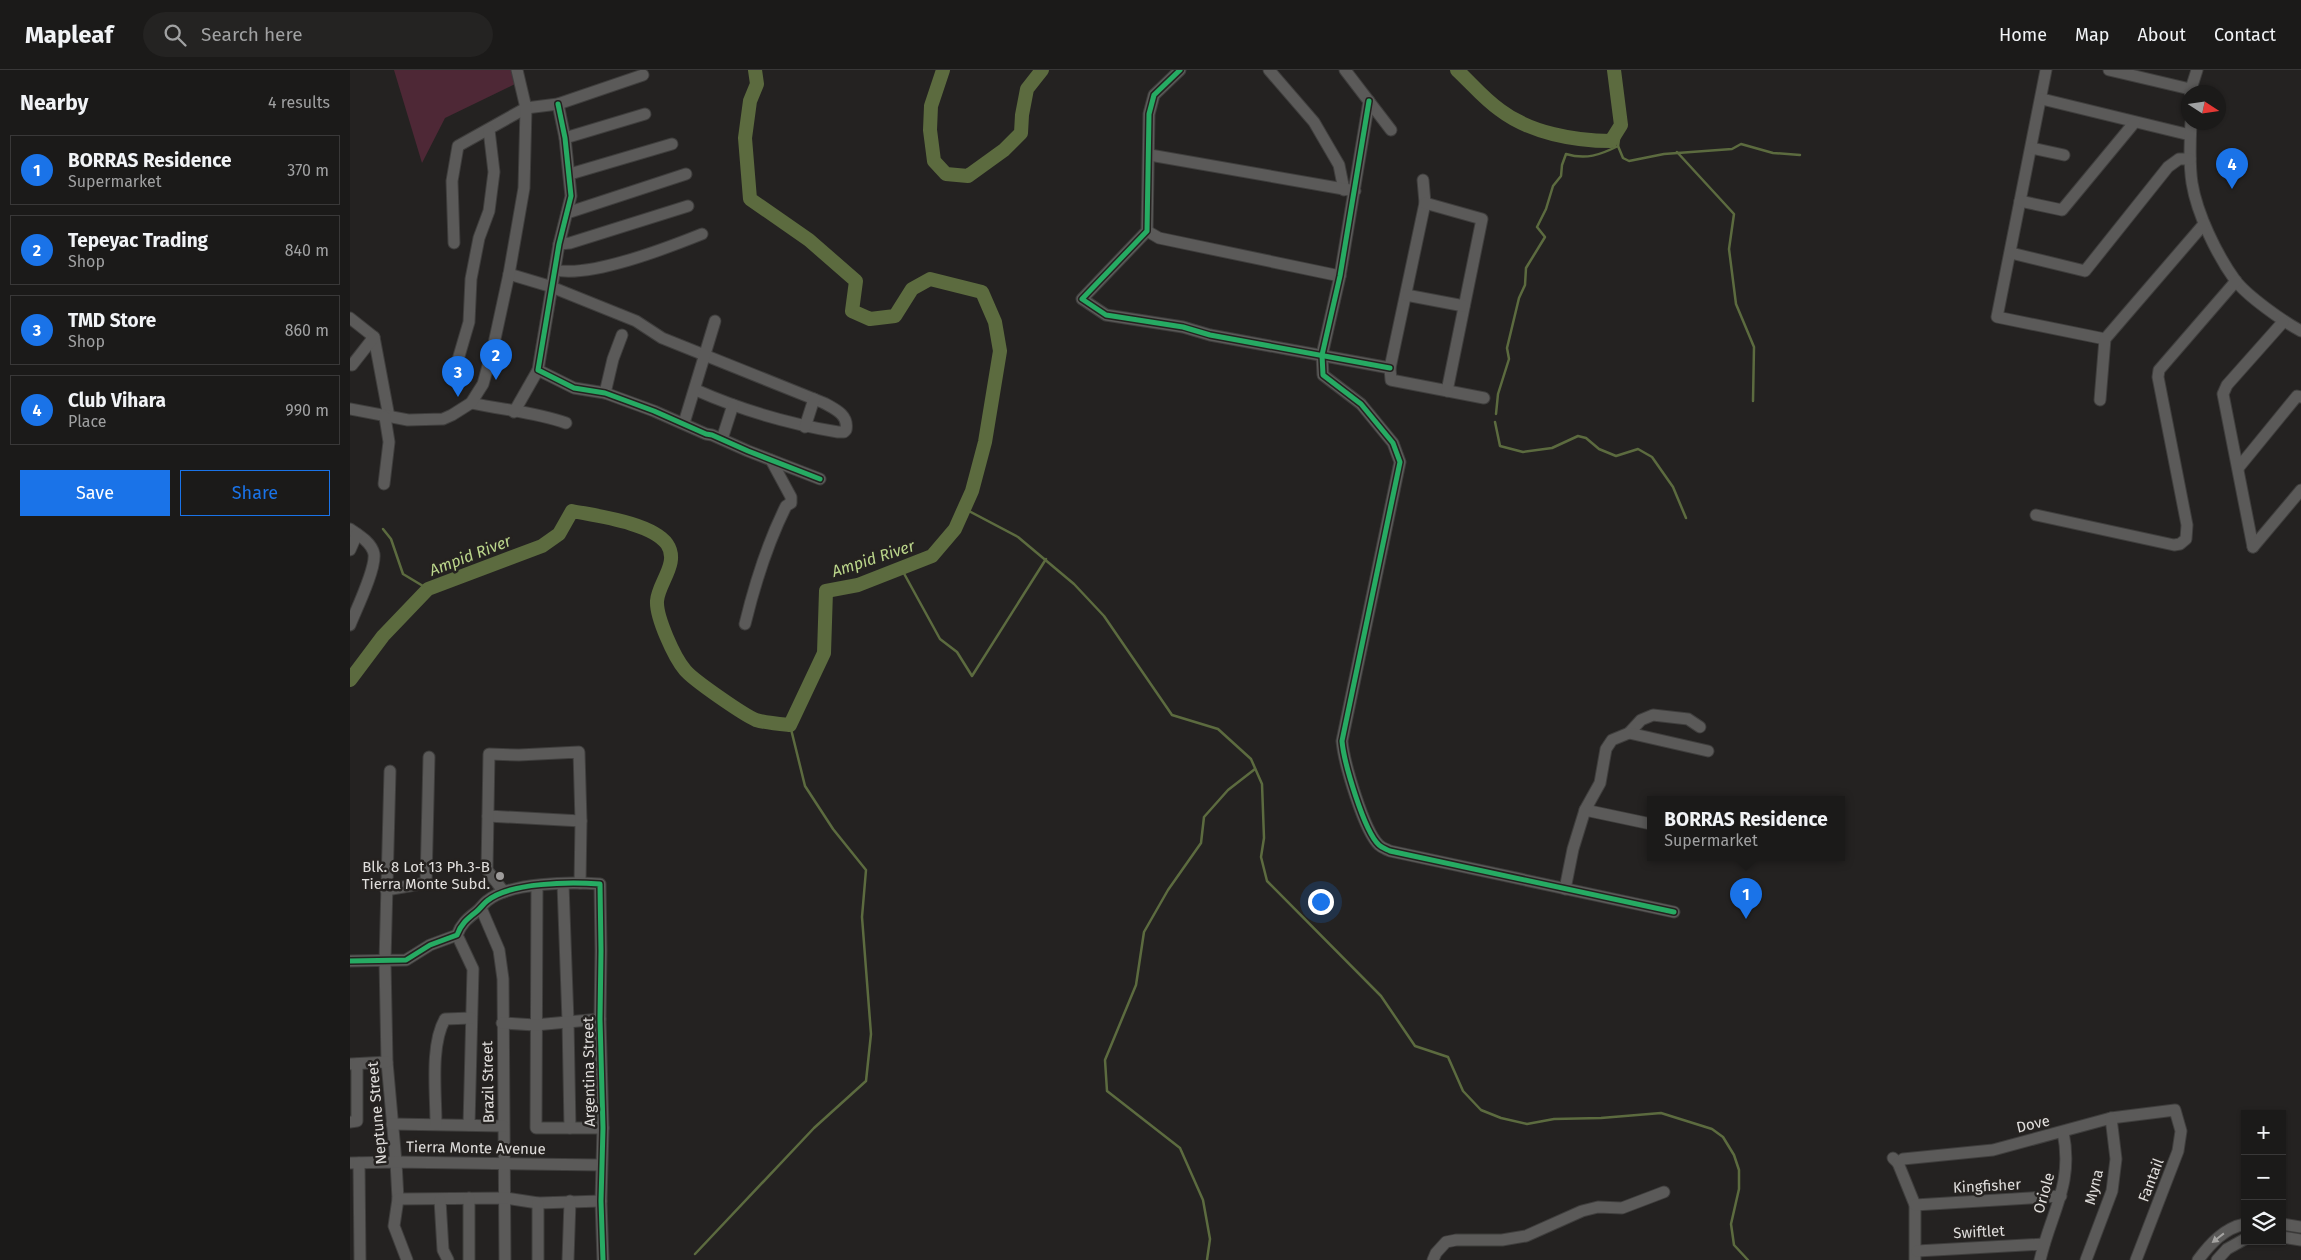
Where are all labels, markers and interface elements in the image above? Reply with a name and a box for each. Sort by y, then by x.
search box [143,12,493,57]
text: Mapleaf [25,21,113,49]
icon: search [161,21,189,49]
text: Search here [201,23,303,46]
text: Home [1999,24,2047,46]
text: Map [2075,24,2109,46]
text: About [2137,24,2186,46]
text: Contact [2214,24,2276,46]
north arrow [2181,85,2226,130]
text: Nearby [20,90,88,116]
text: 4 results [268,93,330,112]
pin: 4 [2216,148,2248,189]
text: BORRAS Residence [68,149,231,172]
text: 1 [33,161,41,180]
text: 370 m [287,161,329,180]
text: Supermarket [68,172,162,191]
text: Tepeyac Trading [68,229,208,252]
text: 2 [33,241,41,260]
text: 840 m [285,241,329,260]
text: Shop [68,252,105,271]
text: TMD Store [68,309,156,332]
text: 3 [33,321,41,340]
text: 860 m [285,321,329,340]
text: Shop [68,332,105,351]
pin: 2 [480,339,512,380]
pin: 3 [442,356,474,397]
text: Club Vihara [68,389,166,412]
text: 4 [32,401,42,420]
text: 990 m [285,401,329,420]
text: Place [68,412,107,431]
button: Save [20,470,170,516]
button: Share [180,470,330,516]
water label: Ampid River [426,531,515,580]
water label: Ampid River [828,536,918,581]
popup [1647,796,1845,861]
text: BORRAS Residence [1664,808,1828,831]
text: Supermarket [1664,831,1758,850]
place label: Blk. 8 Lot 13 Ph.3-B Tierra Monte Subd. [362,858,490,893]
marker: Blk. 8 Lot 13 Ph.3-B Tierra Monte Subd. [494,870,506,882]
pin: 1 [1730,878,1762,919]
your location [1308,889,1334,915]
street label: Argentina Street [579,1016,599,1127]
street label: Brazil Street [478,1040,498,1123]
street label: Neptune Street [363,1060,390,1165]
map controls [2241,1110,2286,1245]
button: + [2241,1110,2286,1155]
street label: Dove [2014,1111,2052,1137]
street label: Tierra Monte Avenue [406,1138,546,1158]
street label: Fantail [2134,1155,2168,1204]
button: − [2241,1155,2286,1200]
street label: Myna [2081,1167,2107,1207]
street label: Oriole [2030,1170,2058,1216]
street label: Kingfisher [1953,1175,2022,1197]
button: layers [2241,1200,2286,1245]
street label: Swiftlet [1953,1222,2006,1242]
one-way arrow [2212,1232,2225,1243]

